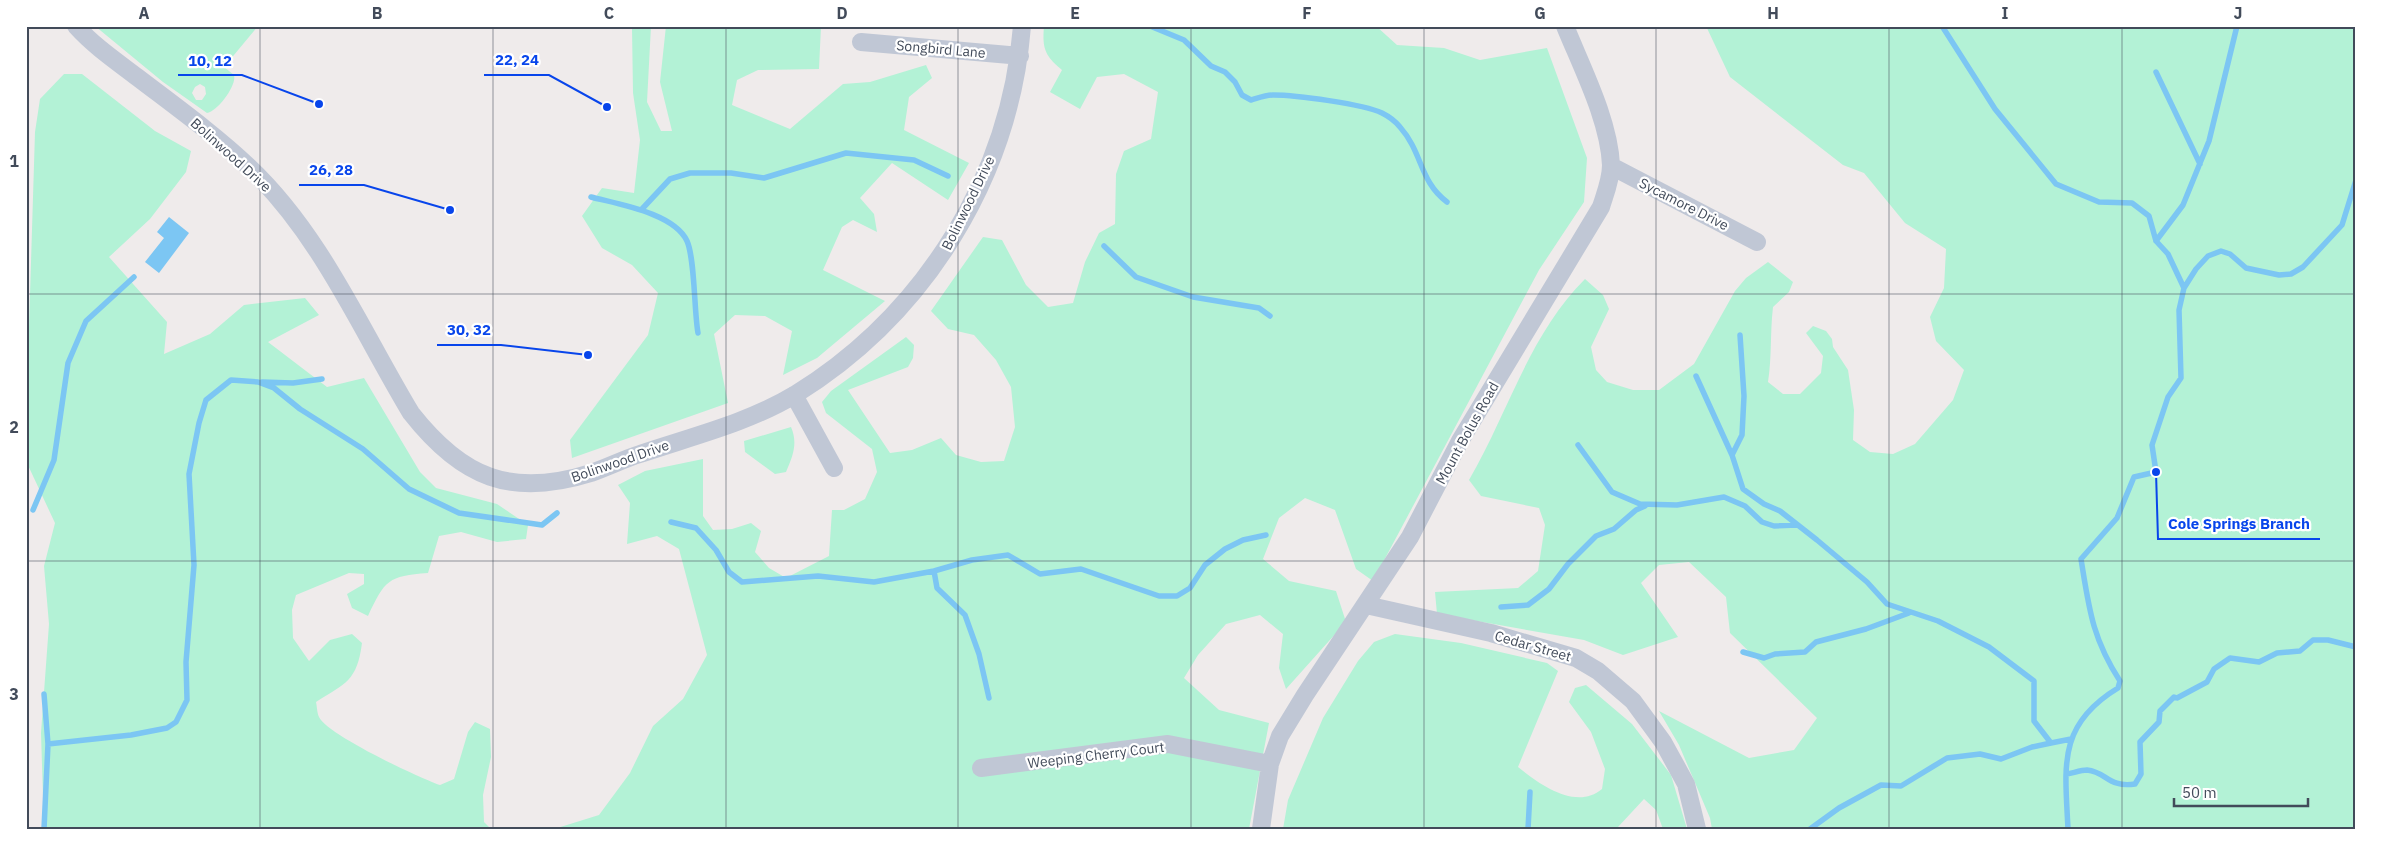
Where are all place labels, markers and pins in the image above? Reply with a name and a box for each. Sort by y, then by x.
callout: 10, 12 [178,45,242,75]
callout: 22, 24 [484,45,549,75]
callout: 26, 28 [299,155,364,185]
callout: 30, 32 [437,315,501,345]
callout: Cole Springs Branch [2158,509,2320,539]

